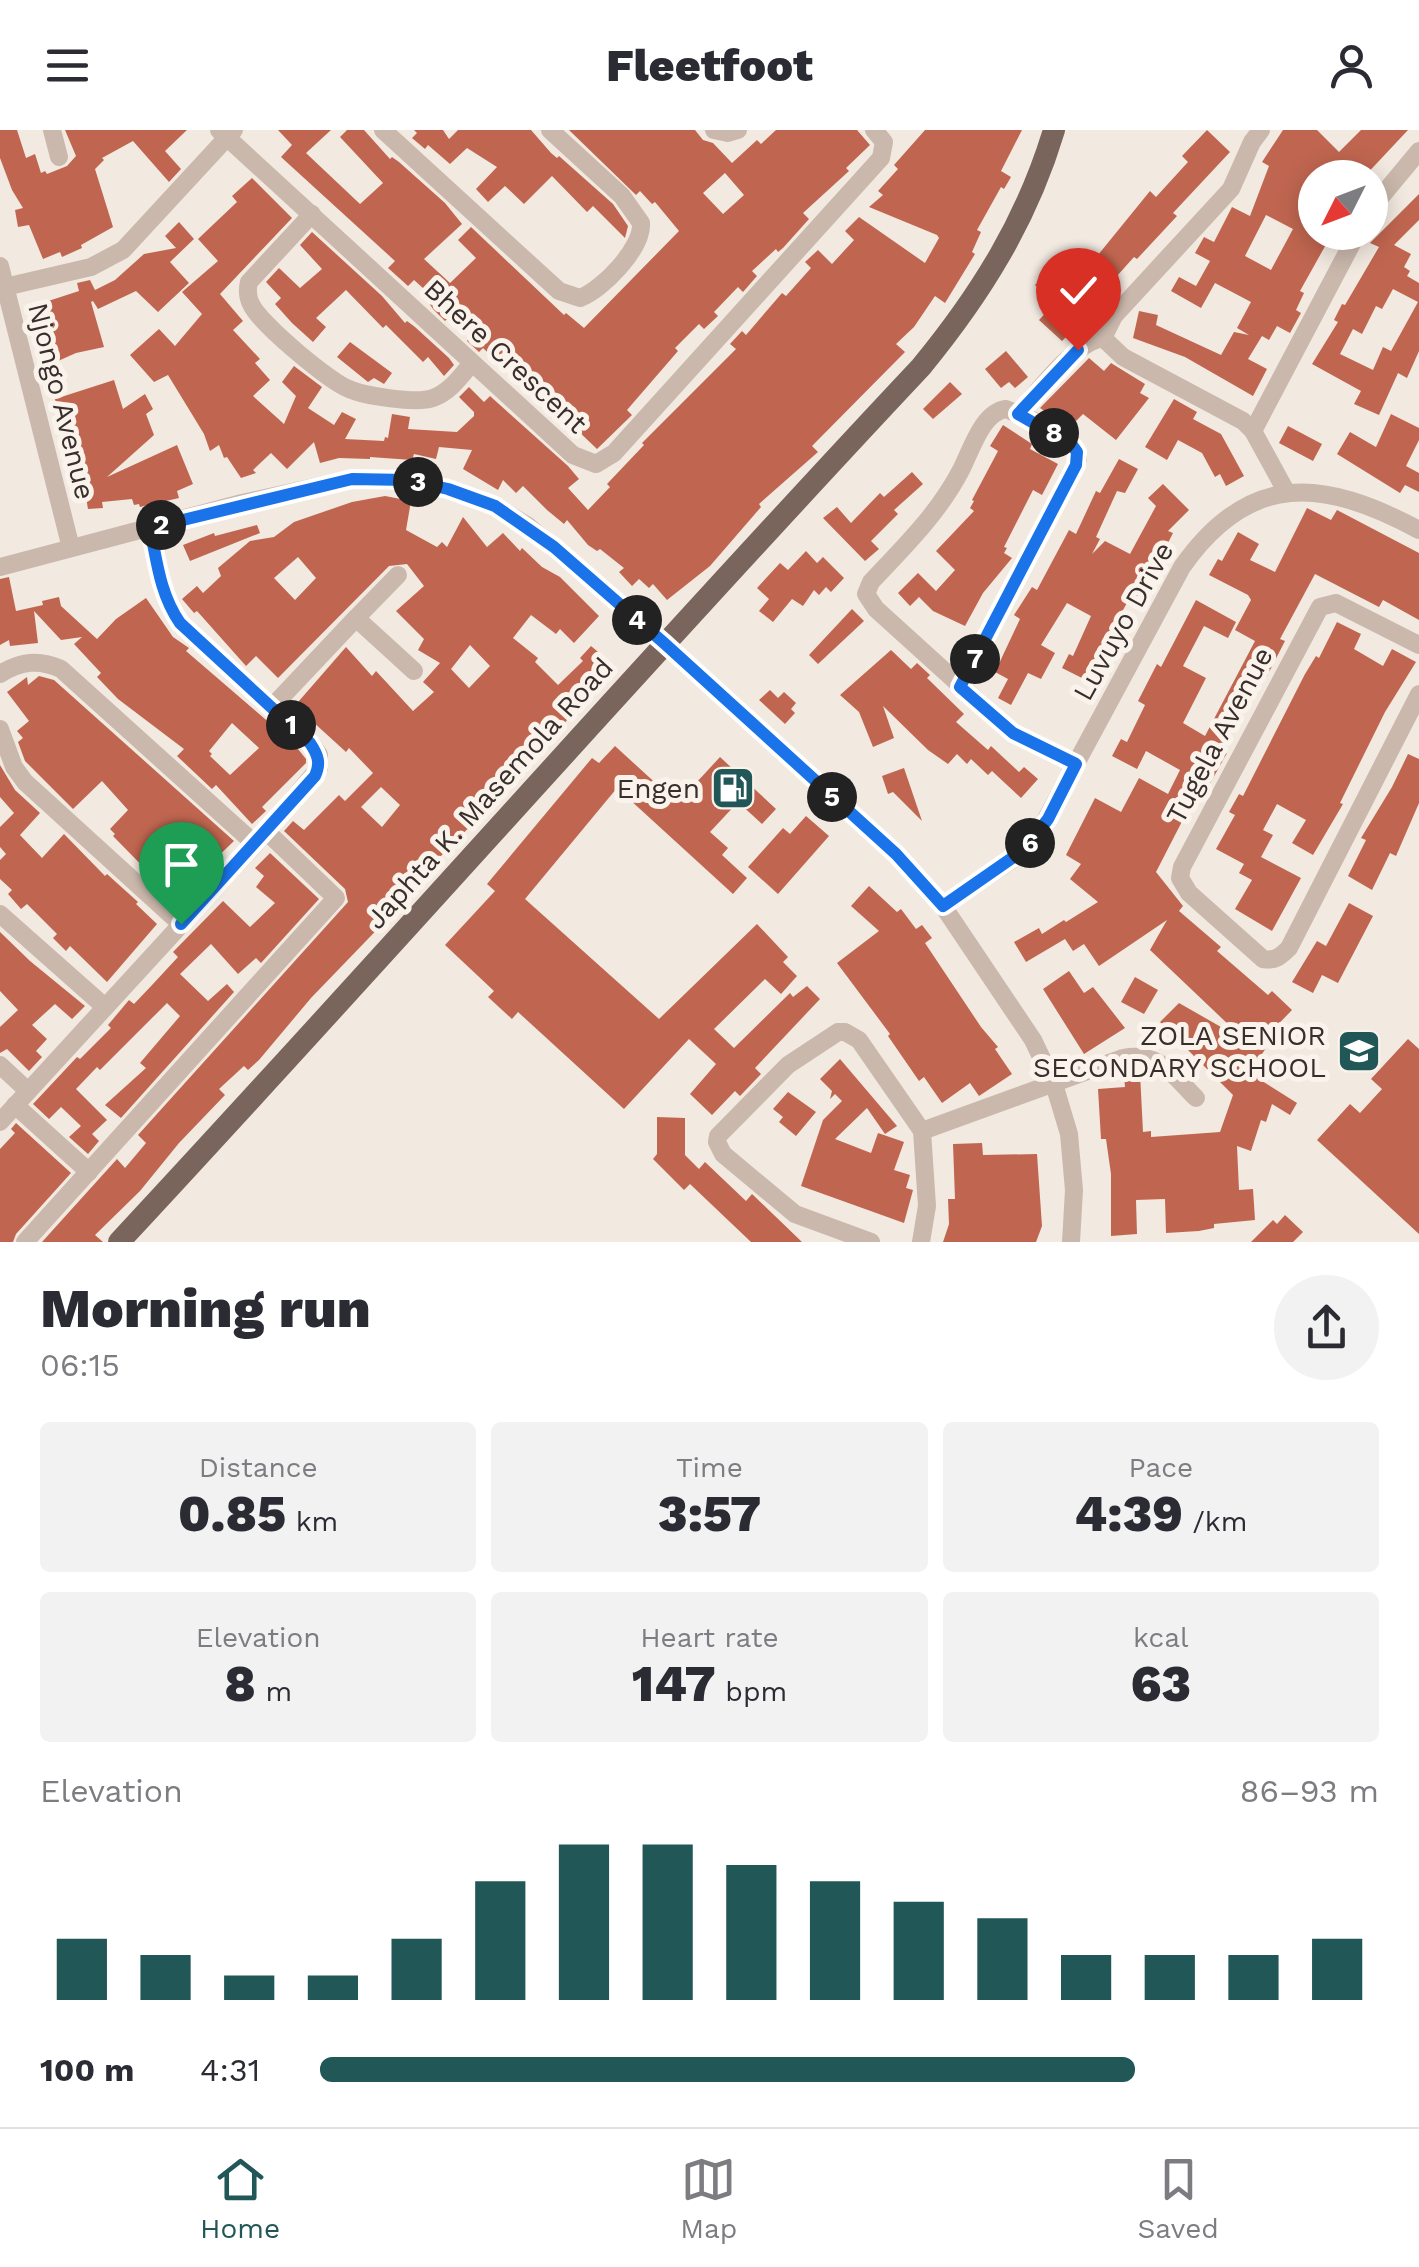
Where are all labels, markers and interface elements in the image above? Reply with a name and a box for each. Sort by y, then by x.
icon: menu [40,38,95,93]
icon: person [1324,38,1379,93]
text: Fleetfoot [606,39,813,92]
north arrow [1298,160,1388,250]
map controls [1298,160,1388,250]
pin [1036,248,1121,351]
icon: check [1051,263,1106,318]
street label: Bhere Crescent [418,273,594,440]
street label: Njongo Avenue [21,299,102,503]
pin: 8 [1029,408,1079,458]
text: 8 [1045,416,1063,449]
pin: 3 [393,457,443,507]
text: 3 [410,465,426,498]
pin: 2 [136,500,186,550]
text: 2 [153,508,169,541]
street label: Luvuyo Drive [1066,536,1181,706]
pin: 4 [612,595,662,645]
text: 4 [628,603,646,636]
pin: 7 [950,634,1000,684]
text: 7 [966,642,984,675]
street label: Tugela Avenue [1159,642,1280,829]
street label: Japhta K. Masemola Road [359,651,620,936]
pin: 1 [266,700,316,750]
text: 1 [285,708,297,741]
fuel station icon: Engen [710,765,756,811]
place label: Engen [616,772,700,805]
pin: 5 [807,772,857,822]
text: 5 [824,780,840,813]
pin: 6 [1005,818,1055,868]
pin [139,822,224,925]
text: 6 [1021,826,1039,859]
icon: arrive [154,837,209,892]
place label: ZOLA SENIOR SECONDARY SCHOOL [1033,1019,1326,1084]
school or university icon: ZOLA SENIOR SECONDARY SCHOOL [1336,1028,1382,1074]
button: share [1274,1275,1379,1380]
text: Morning run [40,1276,371,1340]
text: 06:15 [40,1346,120,1384]
text: Distance [199,1451,318,1484]
text: Time [676,1451,743,1484]
text: Pace [1128,1451,1193,1484]
text: 0.85 [178,1484,286,1543]
text: 3:57 [658,1484,761,1543]
text: 4:39 [1074,1484,1183,1543]
text: km [286,1505,338,1538]
text: /km [1183,1505,1247,1538]
text: Elevation [196,1621,321,1654]
text: Heart rate [640,1621,779,1654]
text: kcal [1133,1621,1189,1654]
text: 8 [224,1654,256,1713]
text: 147 [632,1654,716,1713]
text: 63 [1130,1654,1191,1713]
text: m [256,1675,292,1708]
text: bpm [716,1675,787,1708]
text: Elevation [40,1772,183,1810]
text: 86–93 m [1240,1772,1379,1810]
text: 100 m [40,2051,134,2089]
text: 4:31 [200,2051,260,2089]
tab: Home [200,2152,280,2245]
tab: Map [680,2152,737,2245]
tab: Saved [1138,2152,1219,2245]

